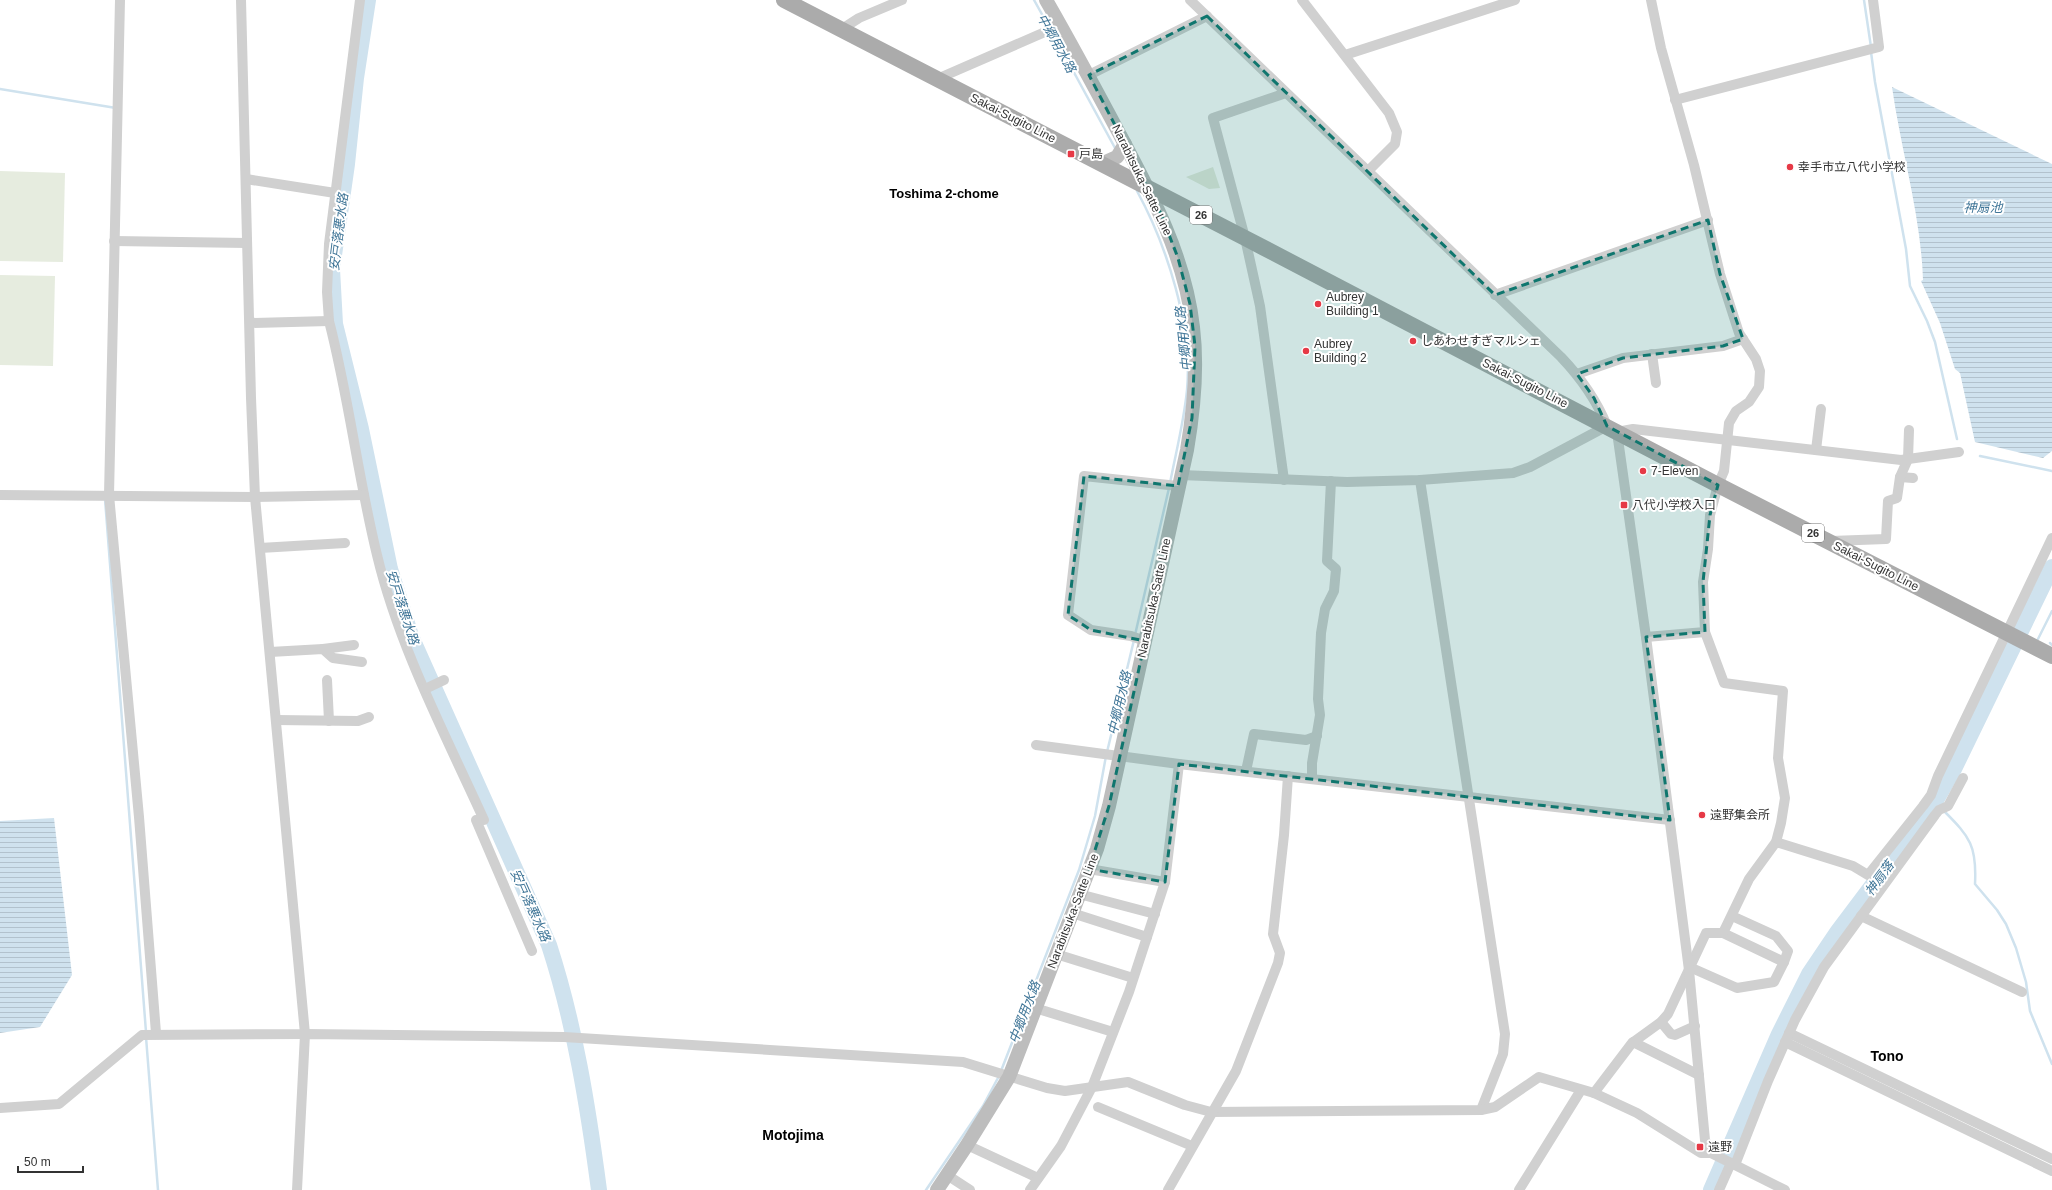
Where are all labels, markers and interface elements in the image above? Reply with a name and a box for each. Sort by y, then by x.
water label: 中郷用水路 [1034,11,1079,76]
street label: Sakai-Sugito Line [968,90,1058,146]
street label: Narabitsuka-Satte Line [1109,122,1175,238]
place label: 戸島 [1079,147,1103,161]
marker: 戸島 [1066,149,1076,159]
place label: 幸手市立八代小学校 [1798,160,1906,174]
marker: 幸手市立八代小学校 [1785,162,1795,172]
district label: Toshima 2-chome [889,186,999,201]
water label: 安戸落悪水路 [326,191,351,272]
water label: 神扇池 [1963,200,2004,215]
road number: 26 [1190,206,1212,224]
place label: Aubrey Building 1 [1326,290,1379,318]
marker: Aubrey Building 1 [1313,299,1323,309]
water label: 中郷用水路 [1173,305,1194,372]
place label: しあわせすぎマルシェ [1421,334,1541,348]
marker: しあわせすぎマルシェ [1408,336,1418,346]
place label: Aubrey Building 2 [1314,337,1367,365]
marker: Aubrey Building 2 [1301,346,1311,356]
street label: Sakai-Sugito Line [1480,355,1570,411]
place label: 7-Eleven [1651,464,1698,478]
marker: 7-Eleven [1638,466,1648,476]
place label: 八代小学校入口 [1632,498,1716,512]
marker: 八代小学校入口 [1619,500,1629,510]
road number: 26 [1802,524,1824,542]
street label: Narabitsuka-Satte Line [1134,537,1174,659]
street label: Sakai-Sugito Line [1831,538,1921,594]
water label: 安戸落悪水路 [383,568,422,648]
water label: 中郷用水路 [1105,669,1134,736]
place label: 遠野集会所 [1710,808,1770,822]
marker: 遠野集会所 [1697,810,1707,820]
street label: Narabitsuka-Satte Line [1045,851,1102,970]
water label: 神扇落 [1862,856,1898,898]
water label: 安戸落悪水路 [508,867,554,945]
water label: 中郷用水路 [1006,978,1043,1045]
district label: Tono [1870,1048,1904,1064]
district label: Motojima [762,1127,824,1143]
place label: 遠野 [1708,1140,1732,1154]
marker: 遠野 [1695,1142,1705,1152]
scale bar [18,1148,83,1174]
text: 50 m [24,1155,51,1169]

